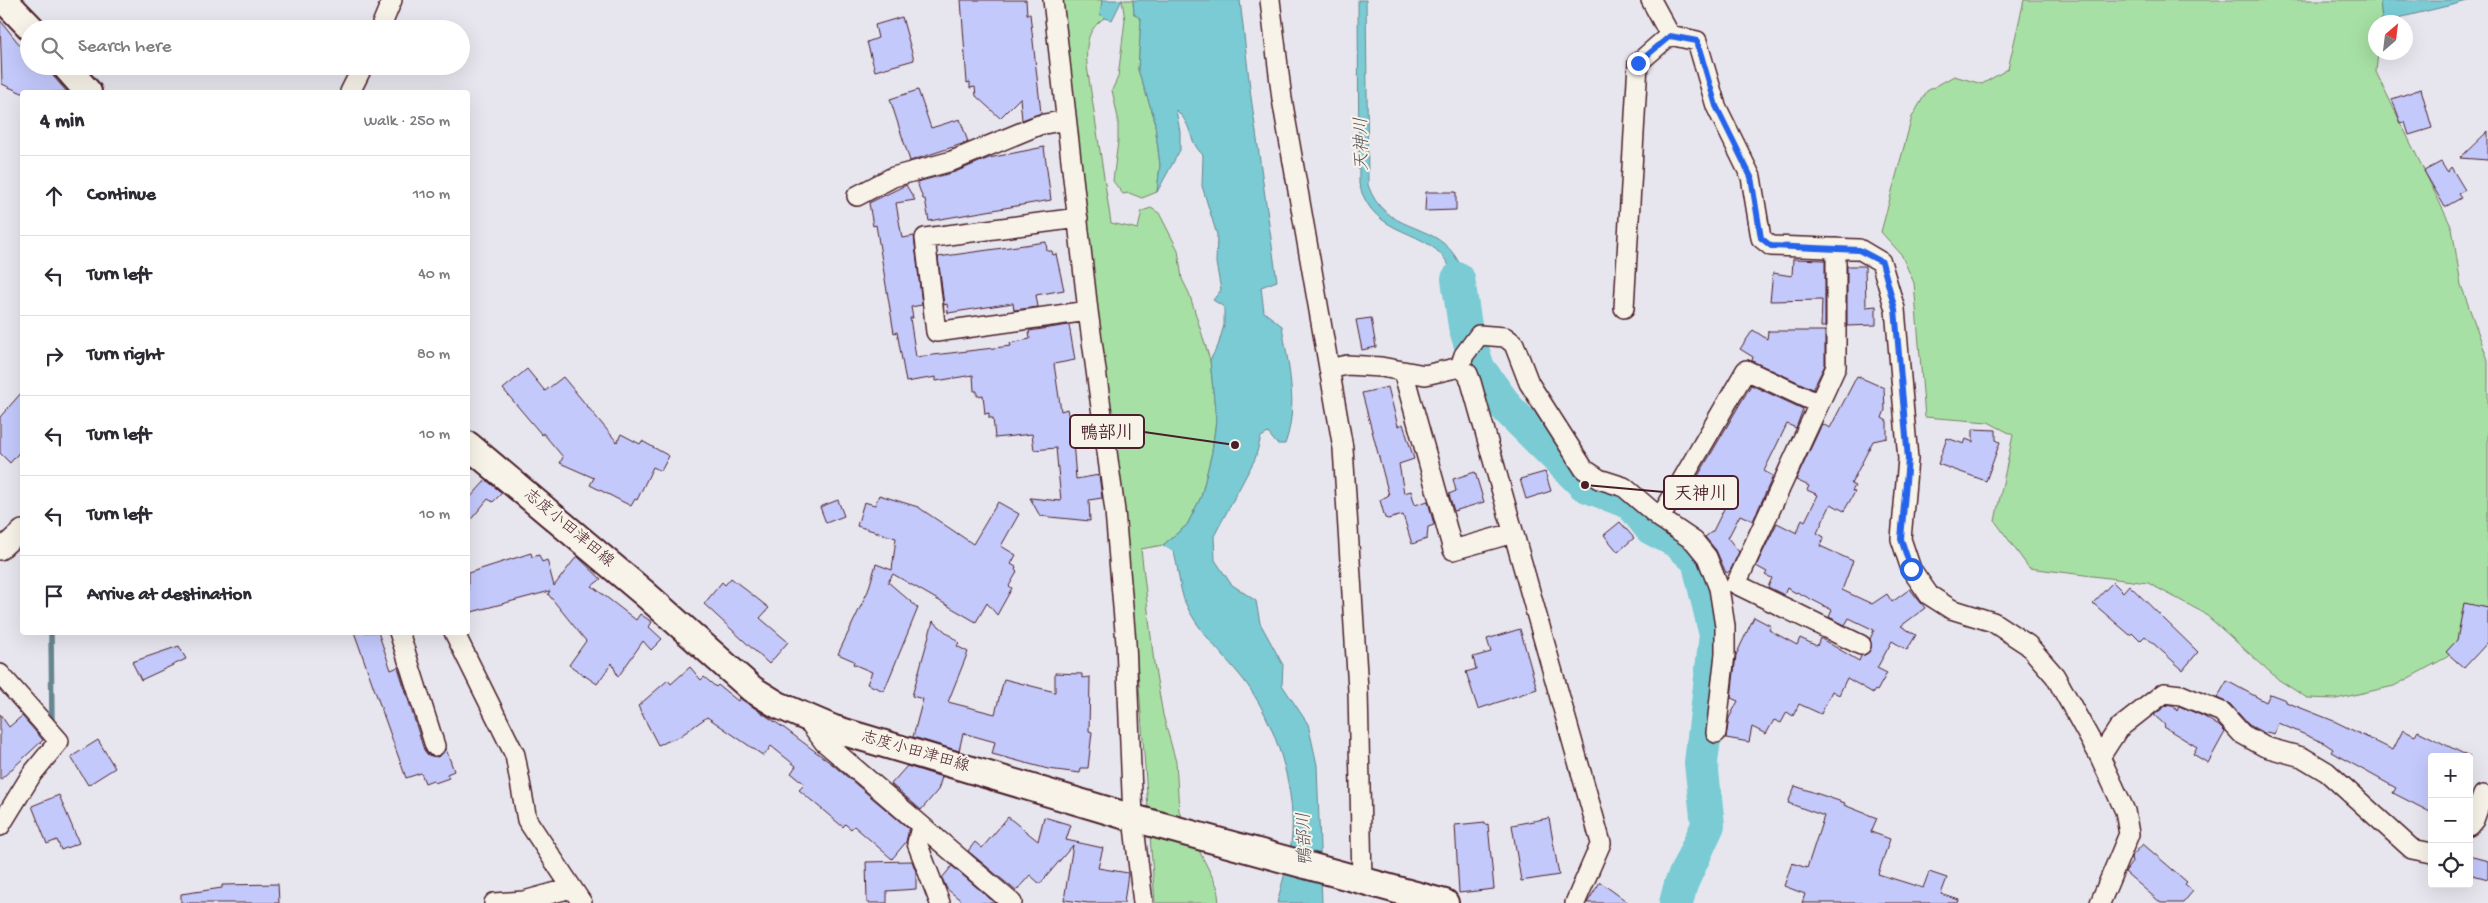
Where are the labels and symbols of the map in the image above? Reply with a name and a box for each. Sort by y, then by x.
north arrow [2368,15,2413,60]
route end [1627,52,1650,75]
water label: 天神川 [1351,117,1374,171]
callout: 鴨部川 [1070,415,1144,448]
text: 鴨部川 [1080,423,1134,445]
callout: 天神川 [1664,476,1738,509]
street label: 志度小田津田線 [519,484,618,572]
text: 天神川 [1674,484,1728,506]
route start [1900,558,1923,581]
street label: 志度小田津田線 [859,727,972,778]
water label: 鴨部川 [1294,812,1317,866]

